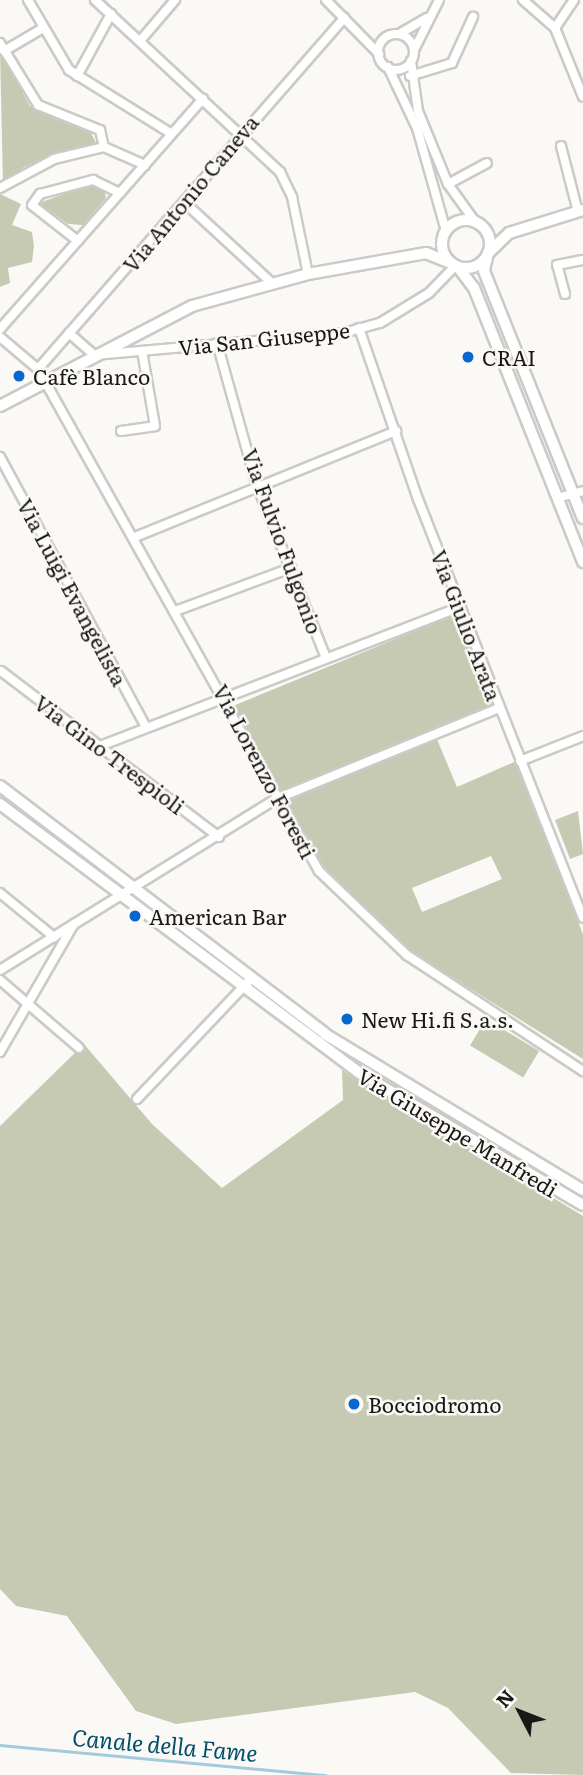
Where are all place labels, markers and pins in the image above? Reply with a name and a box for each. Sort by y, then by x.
place label: CRAI [482,344,536,370]
marker: CRAI [460,349,476,365]
place label: Cafè Blanco [33,363,150,389]
marker: Cafè Blanco [11,368,27,384]
place label: American Bar [149,903,286,929]
marker: American Bar [127,908,143,924]
place label: New Hi.fi S.a.s. [361,1006,514,1032]
marker: New Hi.fi S.a.s. [339,1011,355,1027]
place label: Bocciodromo [368,1391,501,1417]
marker: Bocciodromo [346,1396,362,1412]

